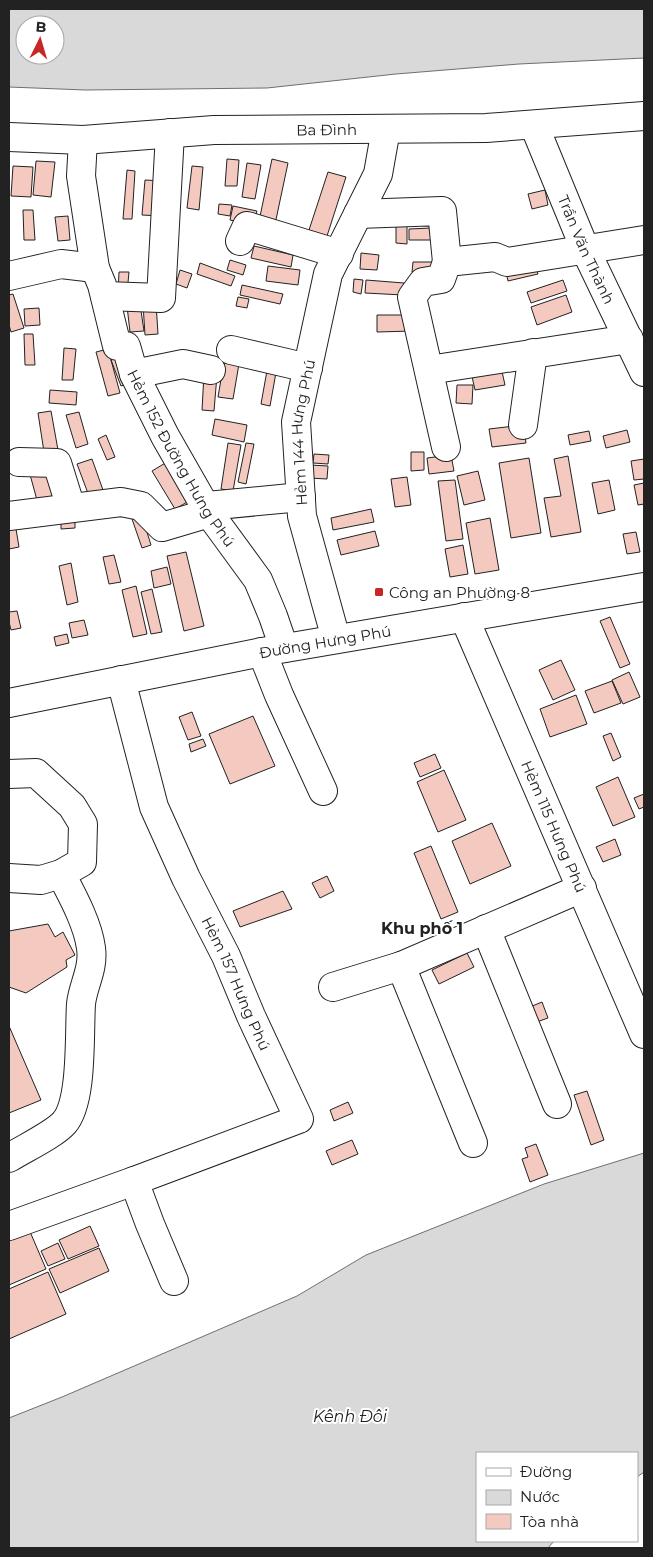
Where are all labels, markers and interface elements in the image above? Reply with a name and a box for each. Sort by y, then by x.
north arrow [15,15,65,65]
text: B [35,18,48,37]
street label: Ba Đình [296,119,357,139]
street label: Trần Văn Thành [554,192,619,307]
street label: Hẻm 144 Hưng Phú [286,357,319,506]
street label: Hẻm 152 Đường Hưng Phú [124,366,240,550]
place label: Công an Phường 8 [389,583,530,602]
marker: Công an Phường 8 [373,586,385,598]
street label: Đường Hưng Phú [258,621,392,662]
street label: Hẻm 115 Hưng Phú [518,757,591,895]
street label: Hẻm 157 Hưng Phú [198,913,275,1053]
district label: Khu phố 1 [381,919,463,938]
water label: Kênh Đôi [313,1407,388,1426]
legend [476,1452,638,1542]
text: Đường [520,1462,572,1481]
text: Nước [520,1487,560,1506]
text: Tòa nhà [520,1512,579,1531]

